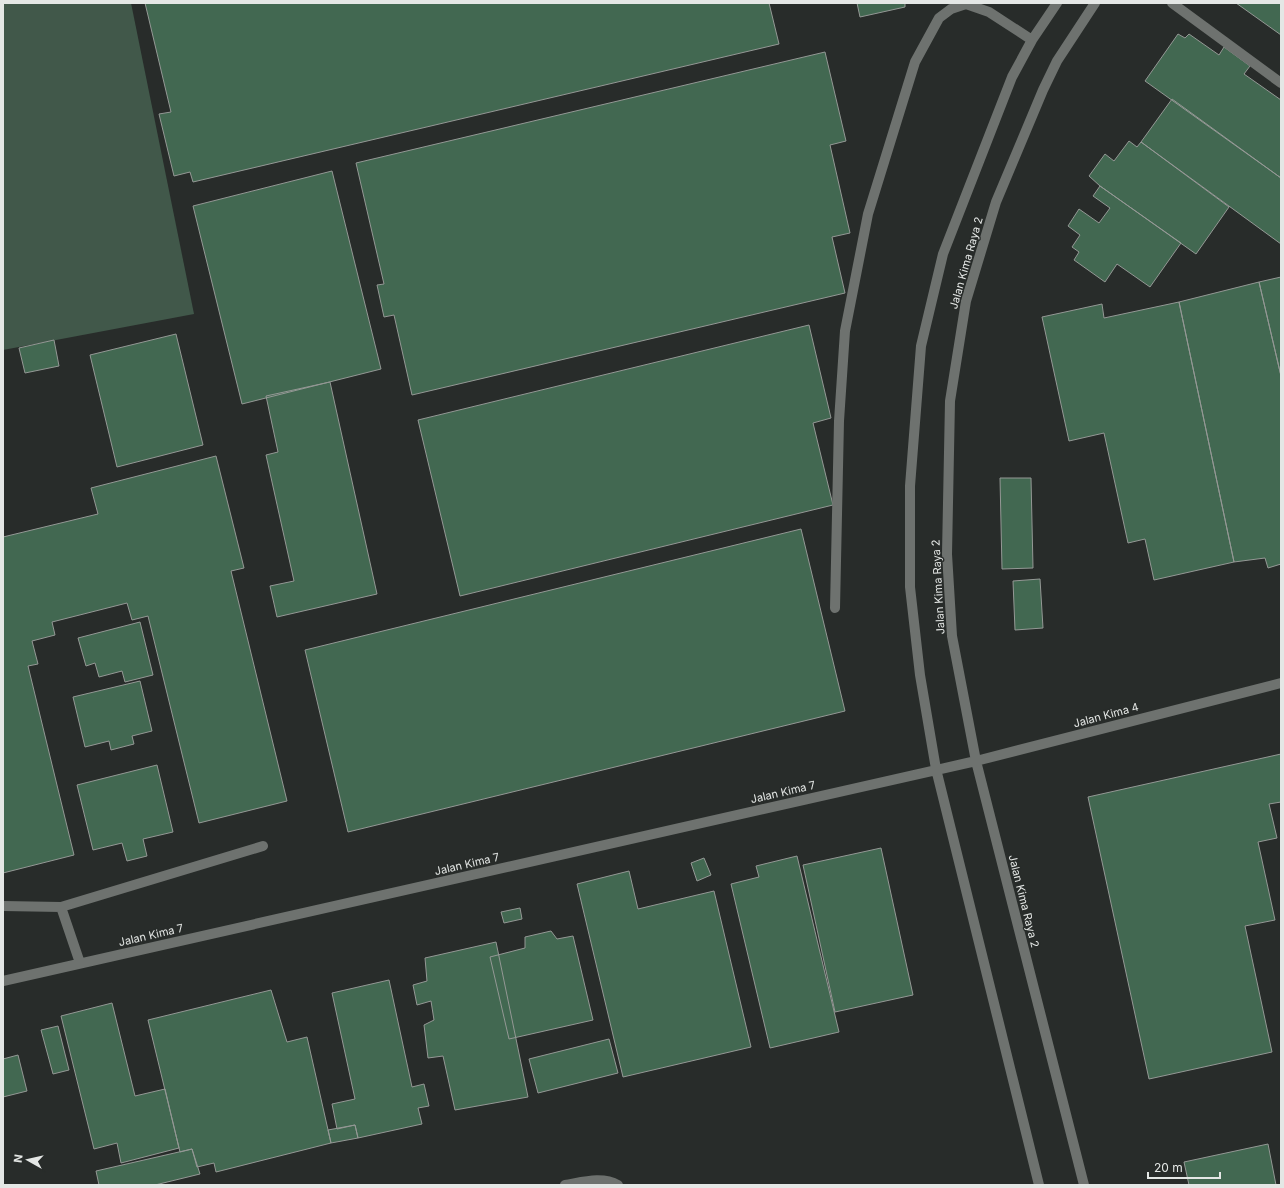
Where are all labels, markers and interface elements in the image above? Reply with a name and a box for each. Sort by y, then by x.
street label: Jalan Kima Raya 2 [946,215,986,311]
street label: Jalan Kima Raya 2 [929,539,947,635]
street label: Jalan Kima 4 [1072,700,1140,730]
street label: Jalan Kima 7 [749,778,817,806]
street label: Jalan Kima 7 [433,850,501,878]
street label: Jalan Kima Raya 2 [1006,853,1042,949]
street label: Jalan Kima 7 [117,921,185,949]
north arrow [8,1140,48,1180]
text: N [11,1153,26,1164]
scale bar [1148,1154,1220,1180]
text: 20 m [1154,1160,1183,1175]

